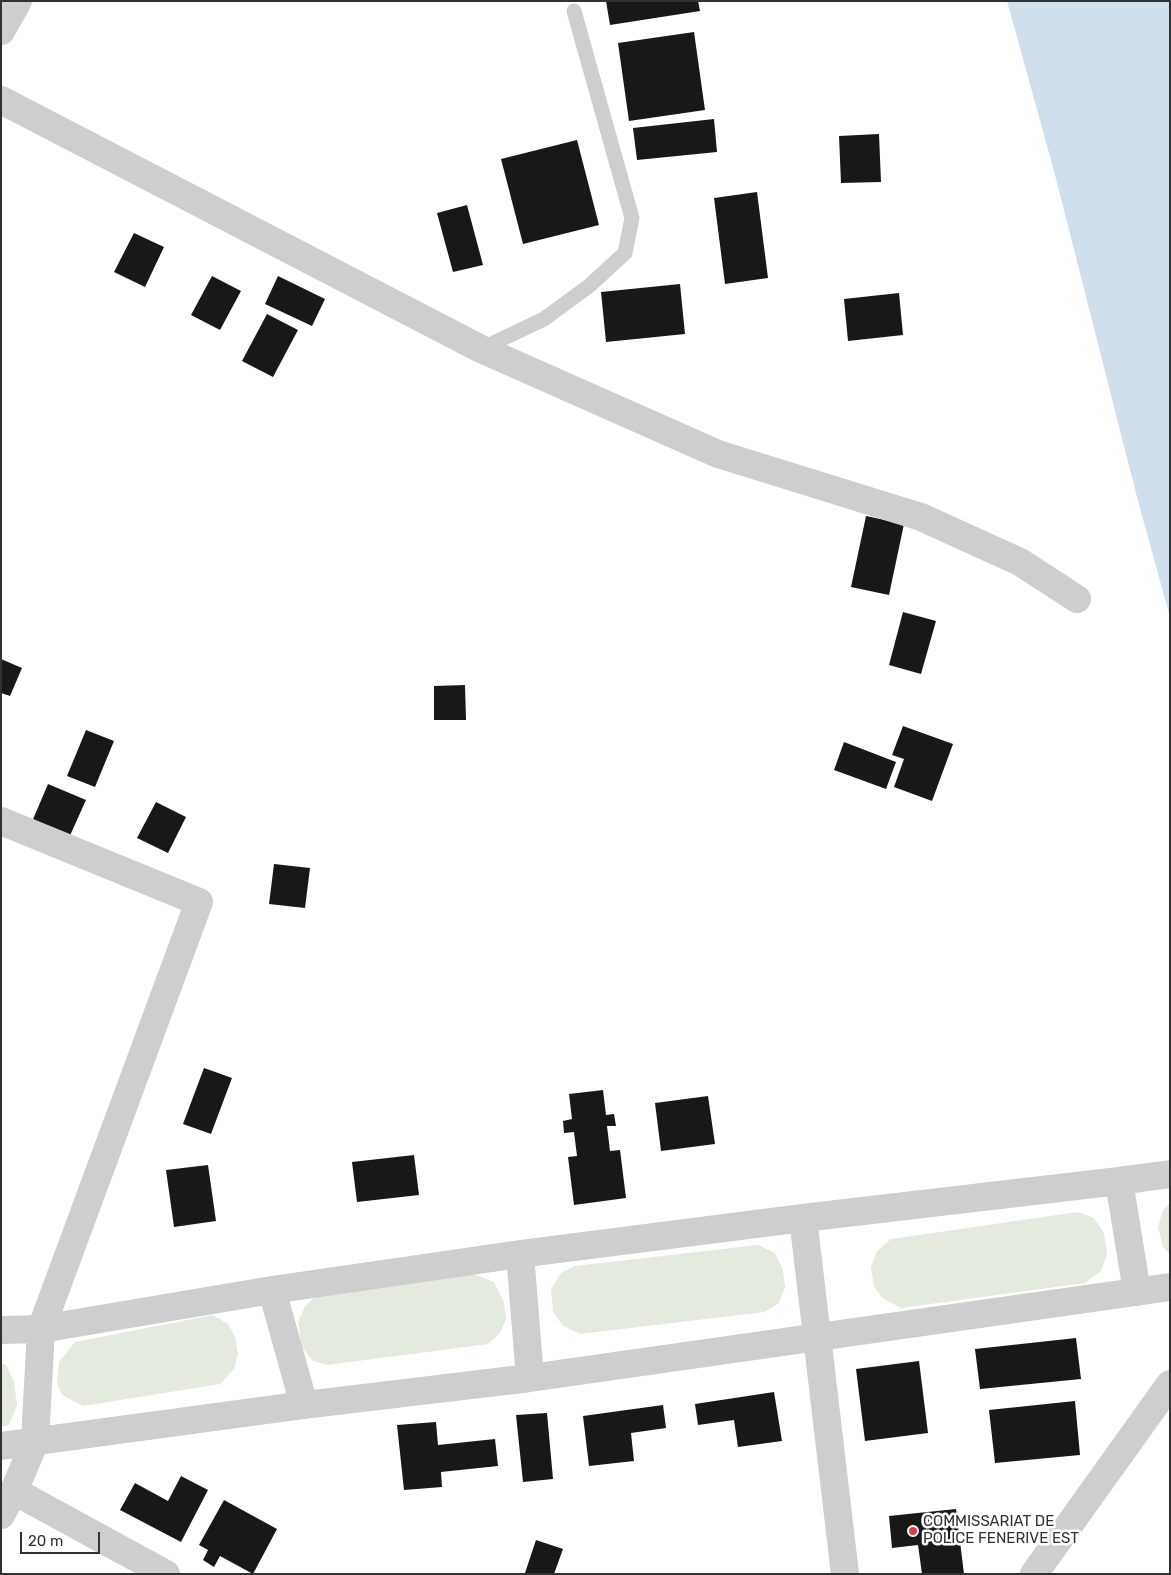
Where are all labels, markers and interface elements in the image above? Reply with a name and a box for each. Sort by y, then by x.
place label: COMMISSARIAT DE POLICE FENERIVE EST [923,1513,1079,1548]
scale bar [22,1522,102,1554]
marker: COMMISSARIAT DE POLICE FENERIVE EST [907,1525,919,1537]
text: 20 m [28,1532,63,1550]

